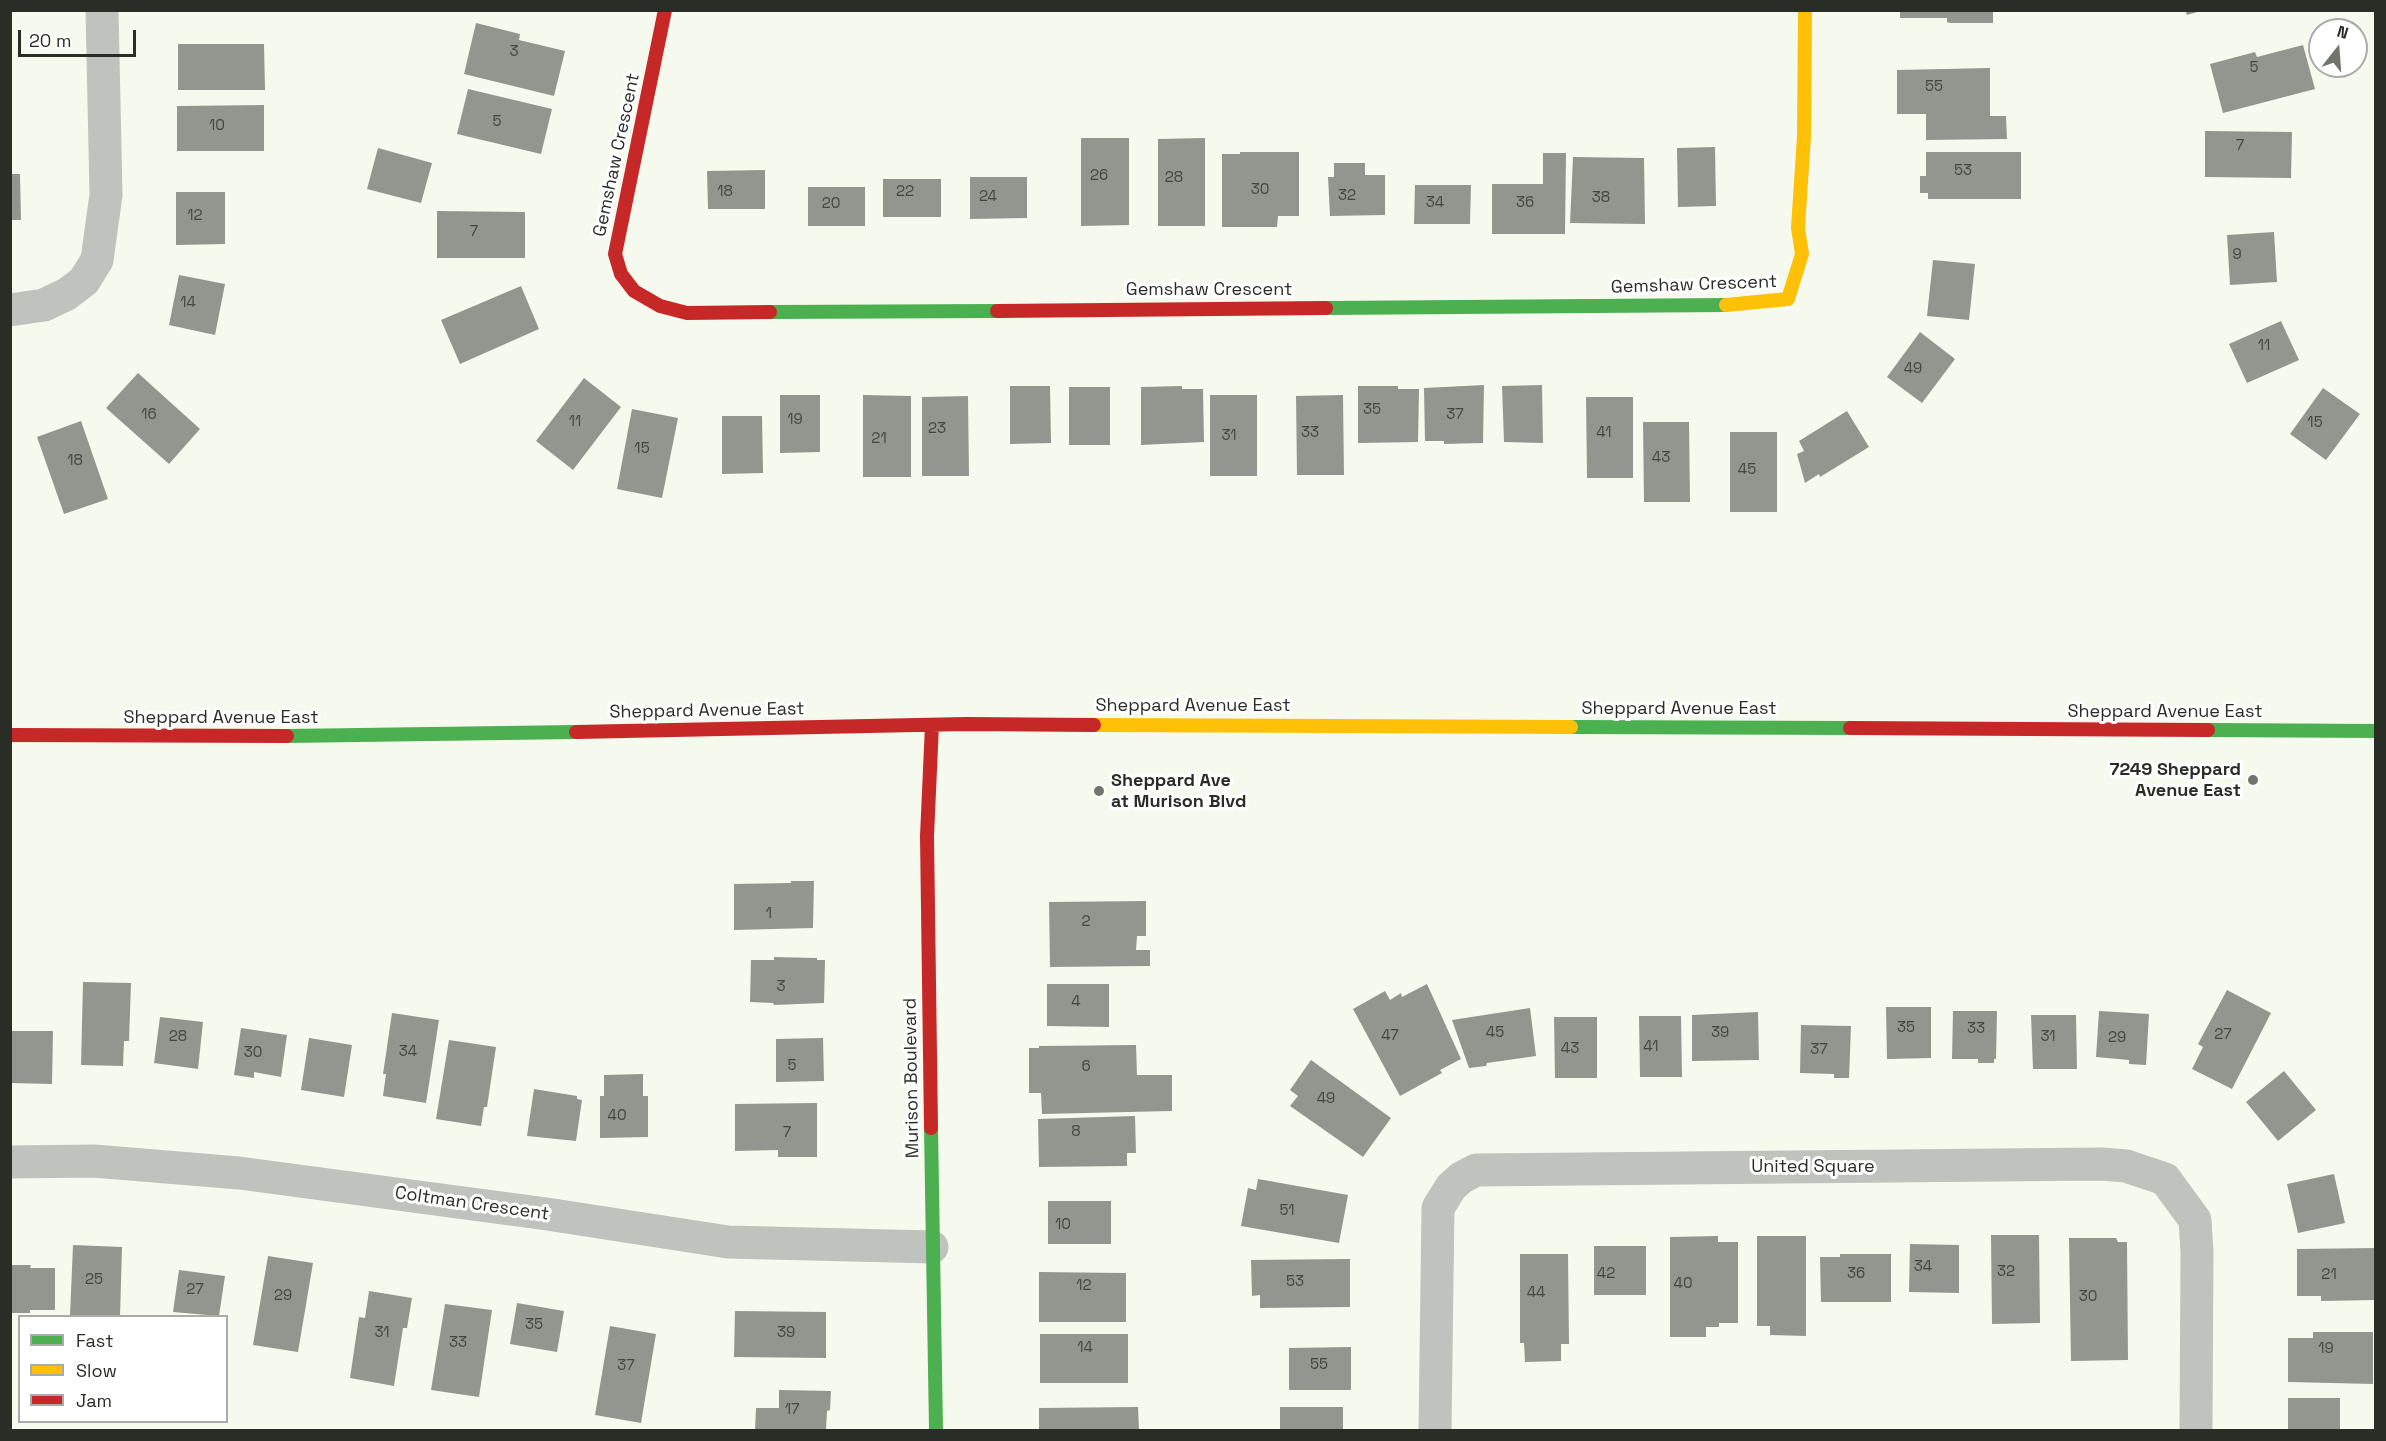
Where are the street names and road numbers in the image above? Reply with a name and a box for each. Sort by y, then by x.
street label: Gemshaw Crescent [589,71,645,239]
street label: Gemshaw Crescent [1610,271,1778,299]
street label: Gemshaw Crescent [1126,279,1292,301]
street label: Sheppard Avenue East [1095,695,1291,717]
street label: Sheppard Avenue East [609,698,805,724]
street label: Sheppard Avenue East [1581,698,1777,720]
street label: Sheppard Avenue East [2067,701,2263,723]
street label: Sheppard Avenue East [123,707,319,729]
street label: Murison Boulevard [900,998,924,1158]
street label: United Square [1751,1156,1875,1178]
street label: Coltman Crescent [394,1182,550,1226]

